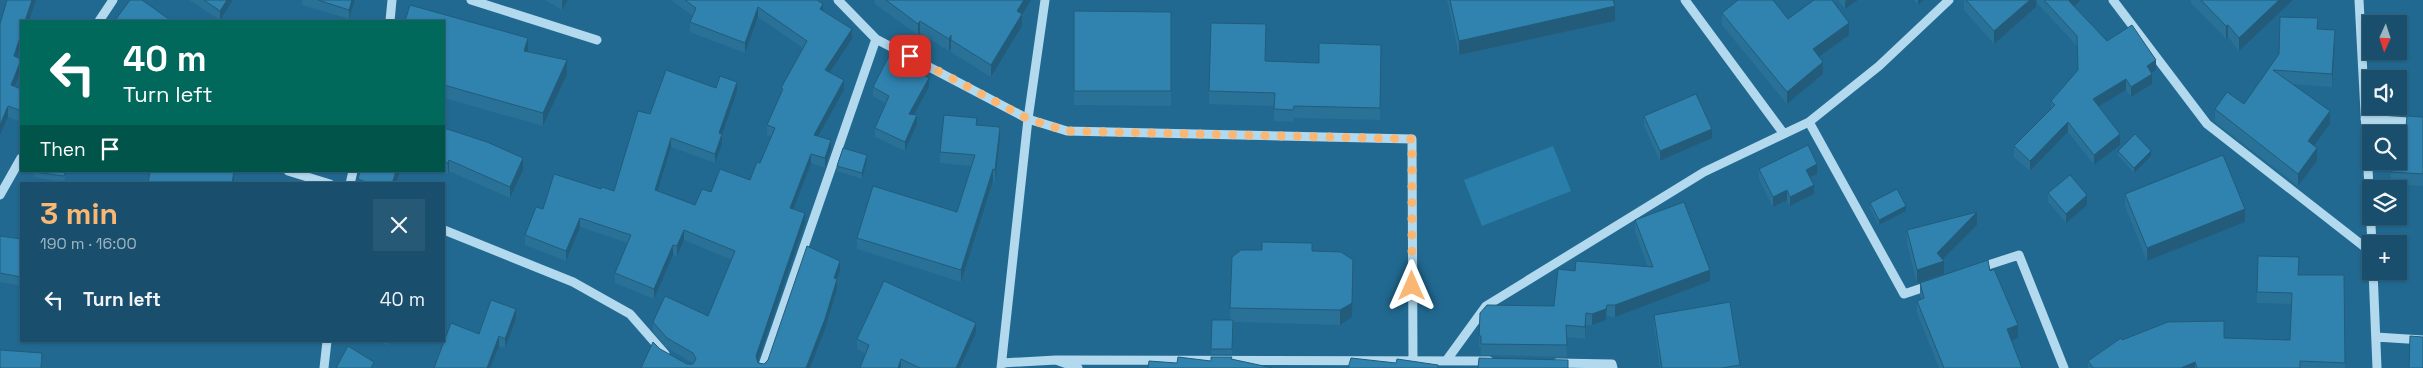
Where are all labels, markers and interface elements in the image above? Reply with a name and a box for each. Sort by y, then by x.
north arrow [2362,15,2408,60]
map controls [2362,15,2407,280]
pin [889,35,931,77]
text: 40 m [123,37,207,81]
icon: left [40,40,105,105]
icon: arrive [896,42,924,70]
button: sound [2362,70,2407,115]
text: Turn left [123,80,213,108]
button: search [2362,125,2407,170]
icon: arrive [96,135,124,163]
text: Then [40,137,86,162]
button: layers [2362,180,2407,225]
text: 3 min [40,194,118,233]
button: close [373,199,425,251]
text: 190 m · 16:00 [40,233,137,254]
button: + [2362,235,2407,280]
position arrow [1385,259,1437,311]
icon: left [40,286,68,314]
text: Turn left [83,287,161,312]
text: 40 m [380,287,425,312]

